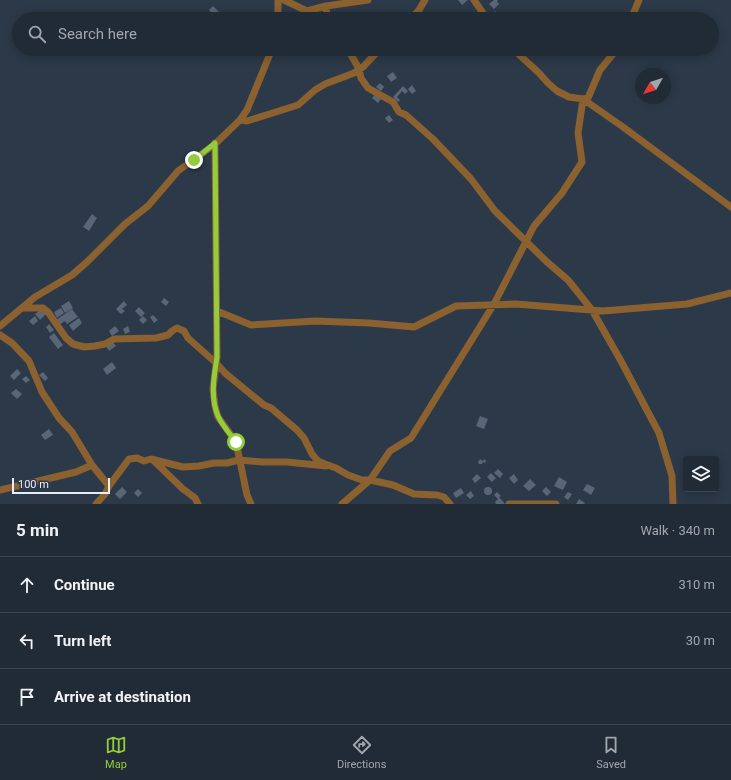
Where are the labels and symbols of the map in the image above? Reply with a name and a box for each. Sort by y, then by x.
north arrow [635,68,671,104]
route end [185,151,203,169]
route start [227,433,245,451]
scale bar [12,476,110,495]

